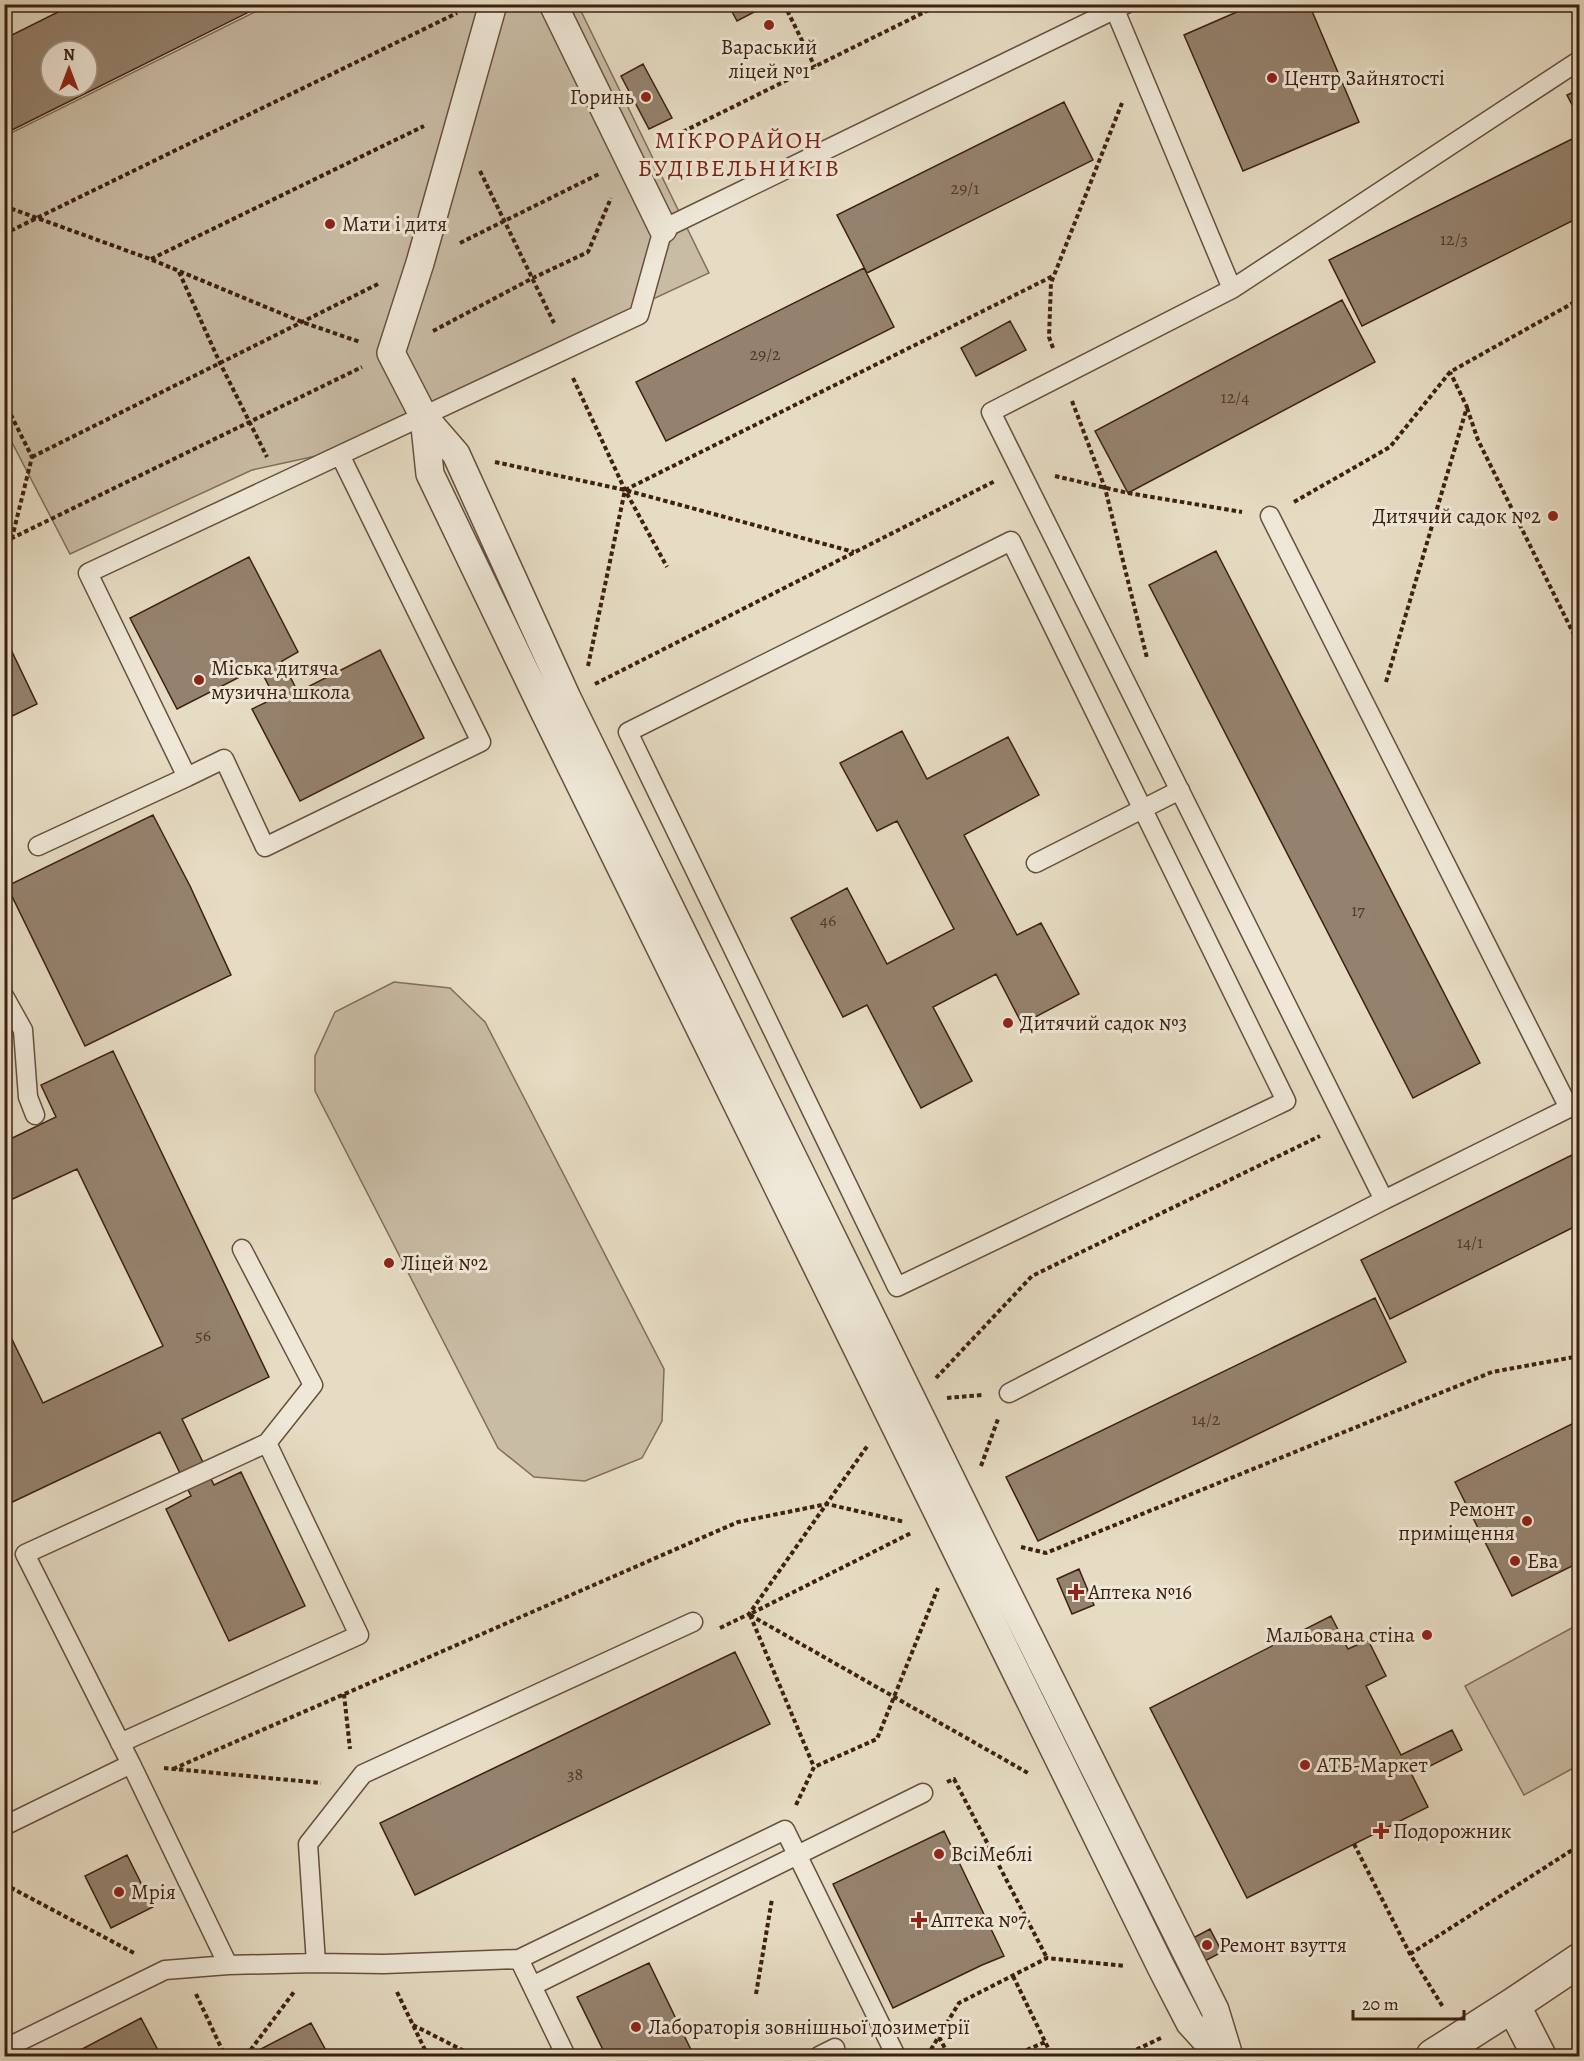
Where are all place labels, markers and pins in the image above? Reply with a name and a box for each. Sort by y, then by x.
marker: Вараський ліцей №1 [762,18,776,32]
place label: Вараський ліцей №1 [721,33,817,85]
place label: Центр Зайнятості [1284,64,1445,92]
marker: Центр Зайнятості [1265,71,1279,85]
place label: Горинь [570,83,634,111]
marker: Горинь [639,90,653,104]
place label: Мати і дитя [342,210,447,238]
marker: Мати і дитя [323,217,337,231]
place label: Дитячий садок №2 [1372,502,1541,530]
marker: Дитячий садок №2 [1546,509,1560,523]
place label: Міська дитяча музична школа [211,654,351,706]
marker: Міська дитяча музична школа [192,673,206,687]
place label: Дитячий садок №3 [1020,1009,1187,1037]
marker: Дитячий садок №3 [1001,1016,1015,1030]
place label: Ліцей №2 [401,1249,488,1277]
marker: Ліцей №2 [382,1256,396,1270]
place label: Ремонт приміщення [1398,1495,1515,1547]
marker: Ремонт приміщення [1520,1514,1534,1528]
place label: Ева [1527,1547,1559,1575]
marker: Ева [1508,1554,1522,1568]
place label: Аптека №16 [1087,1578,1192,1606]
marker: Аптека №16 [1069,1585,1083,1599]
place label: Мальована стіна [1266,1621,1415,1649]
marker: Мальована стіна [1420,1628,1434,1642]
place label: АТБ-Маркет [1316,1751,1428,1779]
marker: АТБ-Маркет [1298,1758,1312,1772]
place label: Подорожник [1393,1817,1512,1845]
marker: Подорожник [1374,1824,1388,1838]
place label: ВсіМеблі [951,1840,1033,1868]
marker: ВсіМеблі [932,1847,946,1861]
place label: Мрія [131,1878,176,1906]
marker: Мрія [112,1885,126,1899]
place label: Аптека №7 [930,1906,1027,1934]
marker: Аптека №7 [912,1913,926,1927]
place label: Ремонт взуття [1219,1931,1347,1959]
marker: Ремонт взуття [1200,1938,1214,1952]
place label: Лабораторія зовнішньої дозиметрії [648,2013,970,2041]
marker: Лабораторія зовнішньої дозиметрії [629,2020,643,2034]

